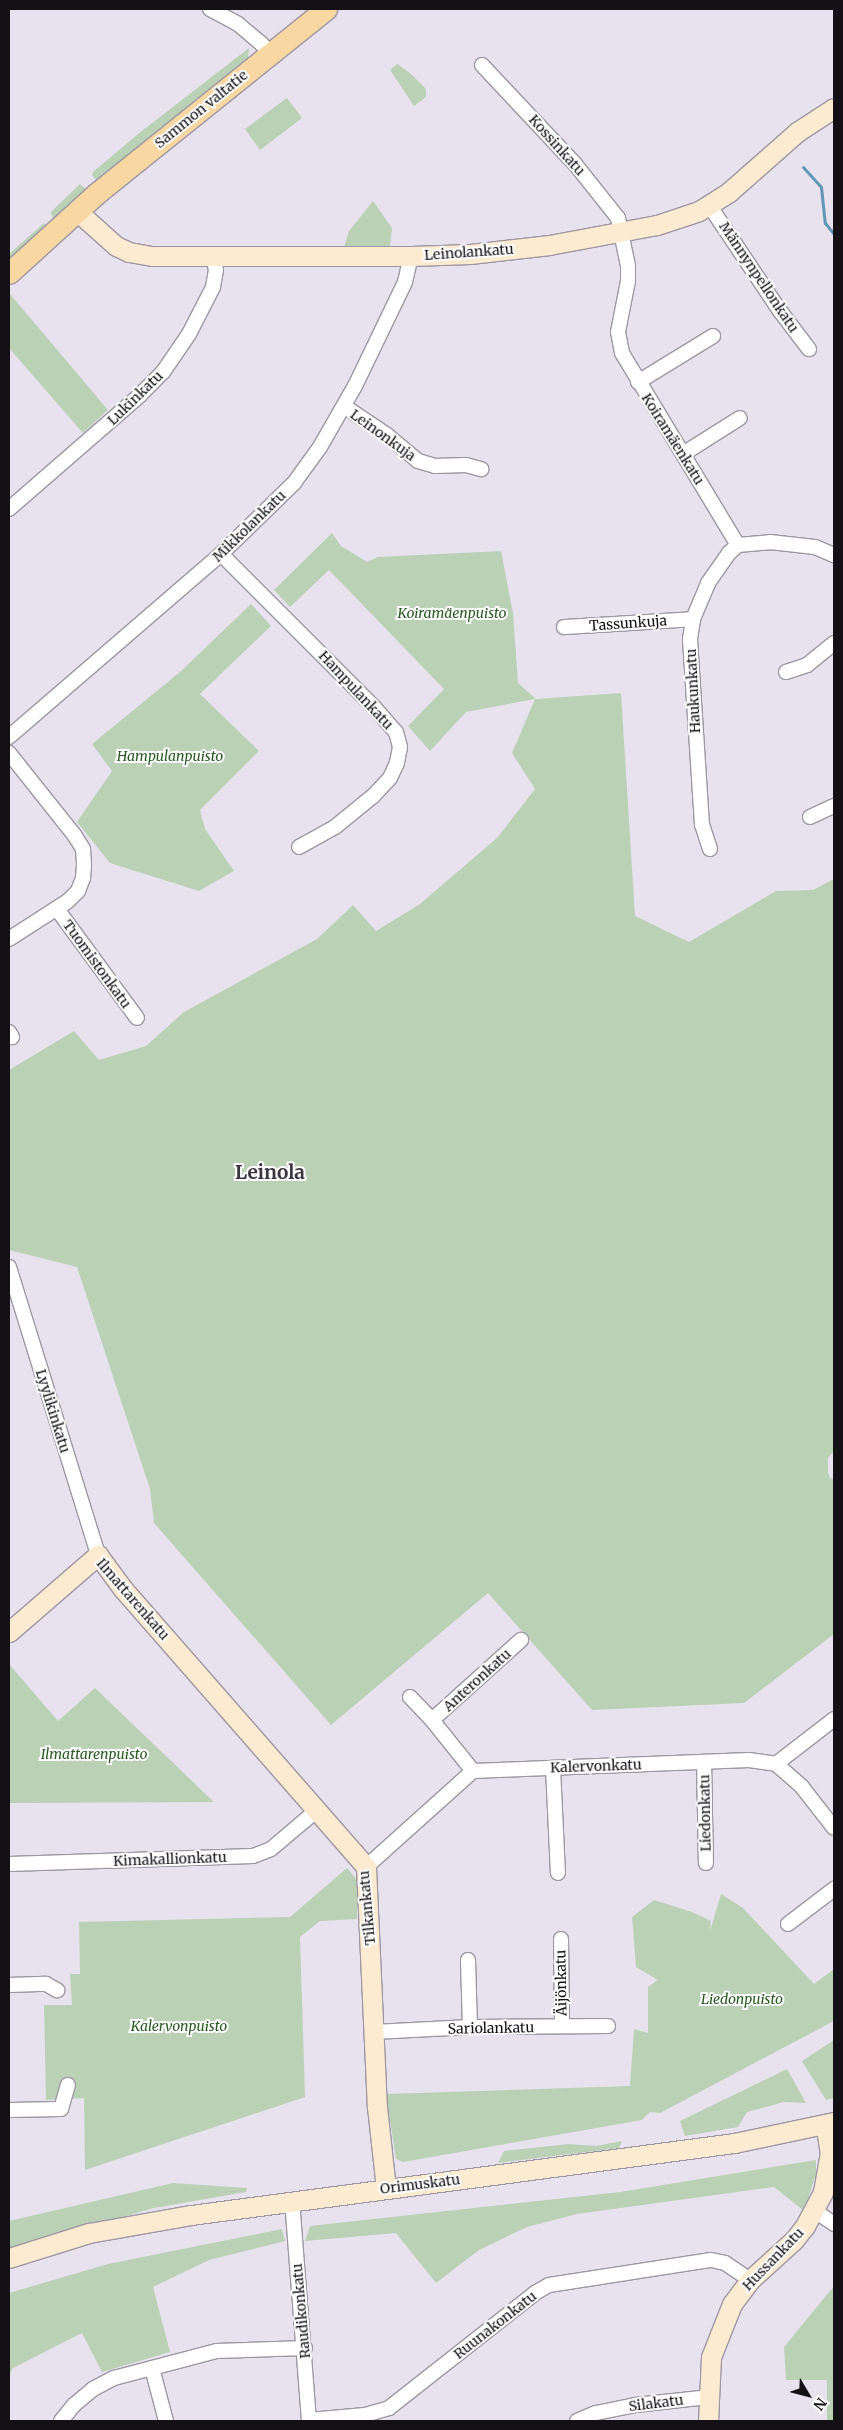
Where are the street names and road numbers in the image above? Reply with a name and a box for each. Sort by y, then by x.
street label: Sammon valtatie [151,66,251,152]
street label: Kossinkatu [525,111,589,179]
street label: Männynpellonkatu [716,219,802,335]
street label: Leinolankatu [424,240,514,264]
street label: Lukinkatu [104,367,166,429]
street label: Koiramäenkatu [638,390,708,488]
street label: Leinonkuja [347,406,419,464]
street label: Mikkolankatu [209,487,289,565]
street label: Tassunkuja [589,612,667,634]
street label: Hampulankatu [315,647,397,733]
street label: Haukunkatu [682,648,704,734]
street label: Tuomistonkatu [59,917,135,1011]
street label: Lyylikinkatu [32,1367,74,1455]
street label: Ilmattarenkatu [93,1555,173,1643]
street label: Anteronkatu [440,1645,514,1715]
street label: Kalervonkatu [550,1756,642,1776]
street label: Liedonkatu [696,1774,714,1852]
street label: Kimakallionkatu [113,1849,227,1869]
street label: Tilkankatu [355,1870,379,1946]
street label: Äijönkatu [552,1950,570,2016]
street label: Sariolankatu [448,2019,534,2037]
street label: Orimuskatu [379,2171,461,2197]
street label: Hussankatu [739,2224,807,2294]
street label: Raudikonkatu [288,2263,314,2359]
street label: Ruunakonkatu [450,2288,540,2362]
street label: Silakatu [628,2391,684,2415]

